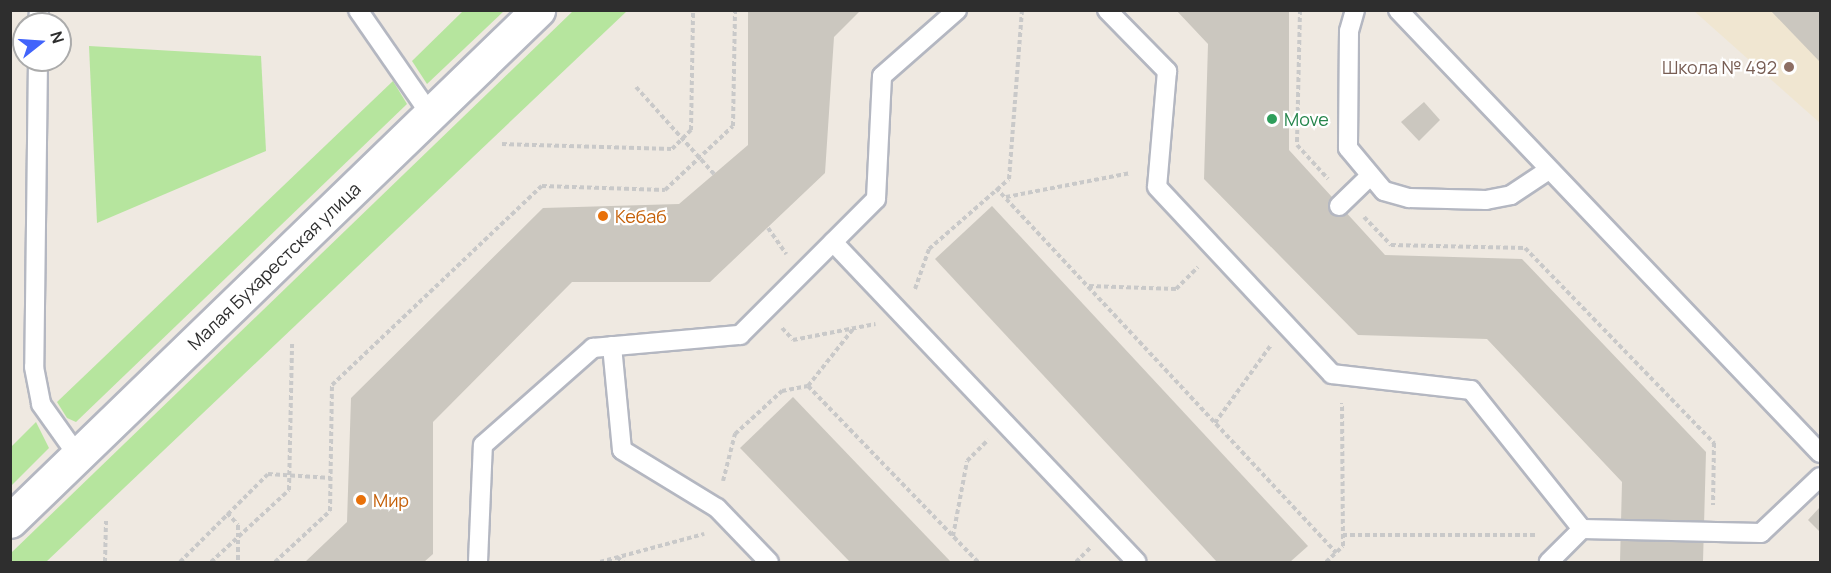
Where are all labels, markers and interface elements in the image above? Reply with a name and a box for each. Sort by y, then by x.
north arrow [12,12,72,72]
text: N [45,29,70,46]
place label: Школа № 492 [1662,56,1777,78]
marker: Школа № 492 [1782,60,1796,74]
place label: Move [1284,108,1329,130]
marker: Move [1265,112,1279,126]
street label: Малая Бухарестская улица [183,178,365,354]
place label: Кебаб [615,205,667,227]
marker: Кебаб [596,209,610,223]
place label: Мир [373,489,409,511]
marker: Мир [354,493,368,507]

